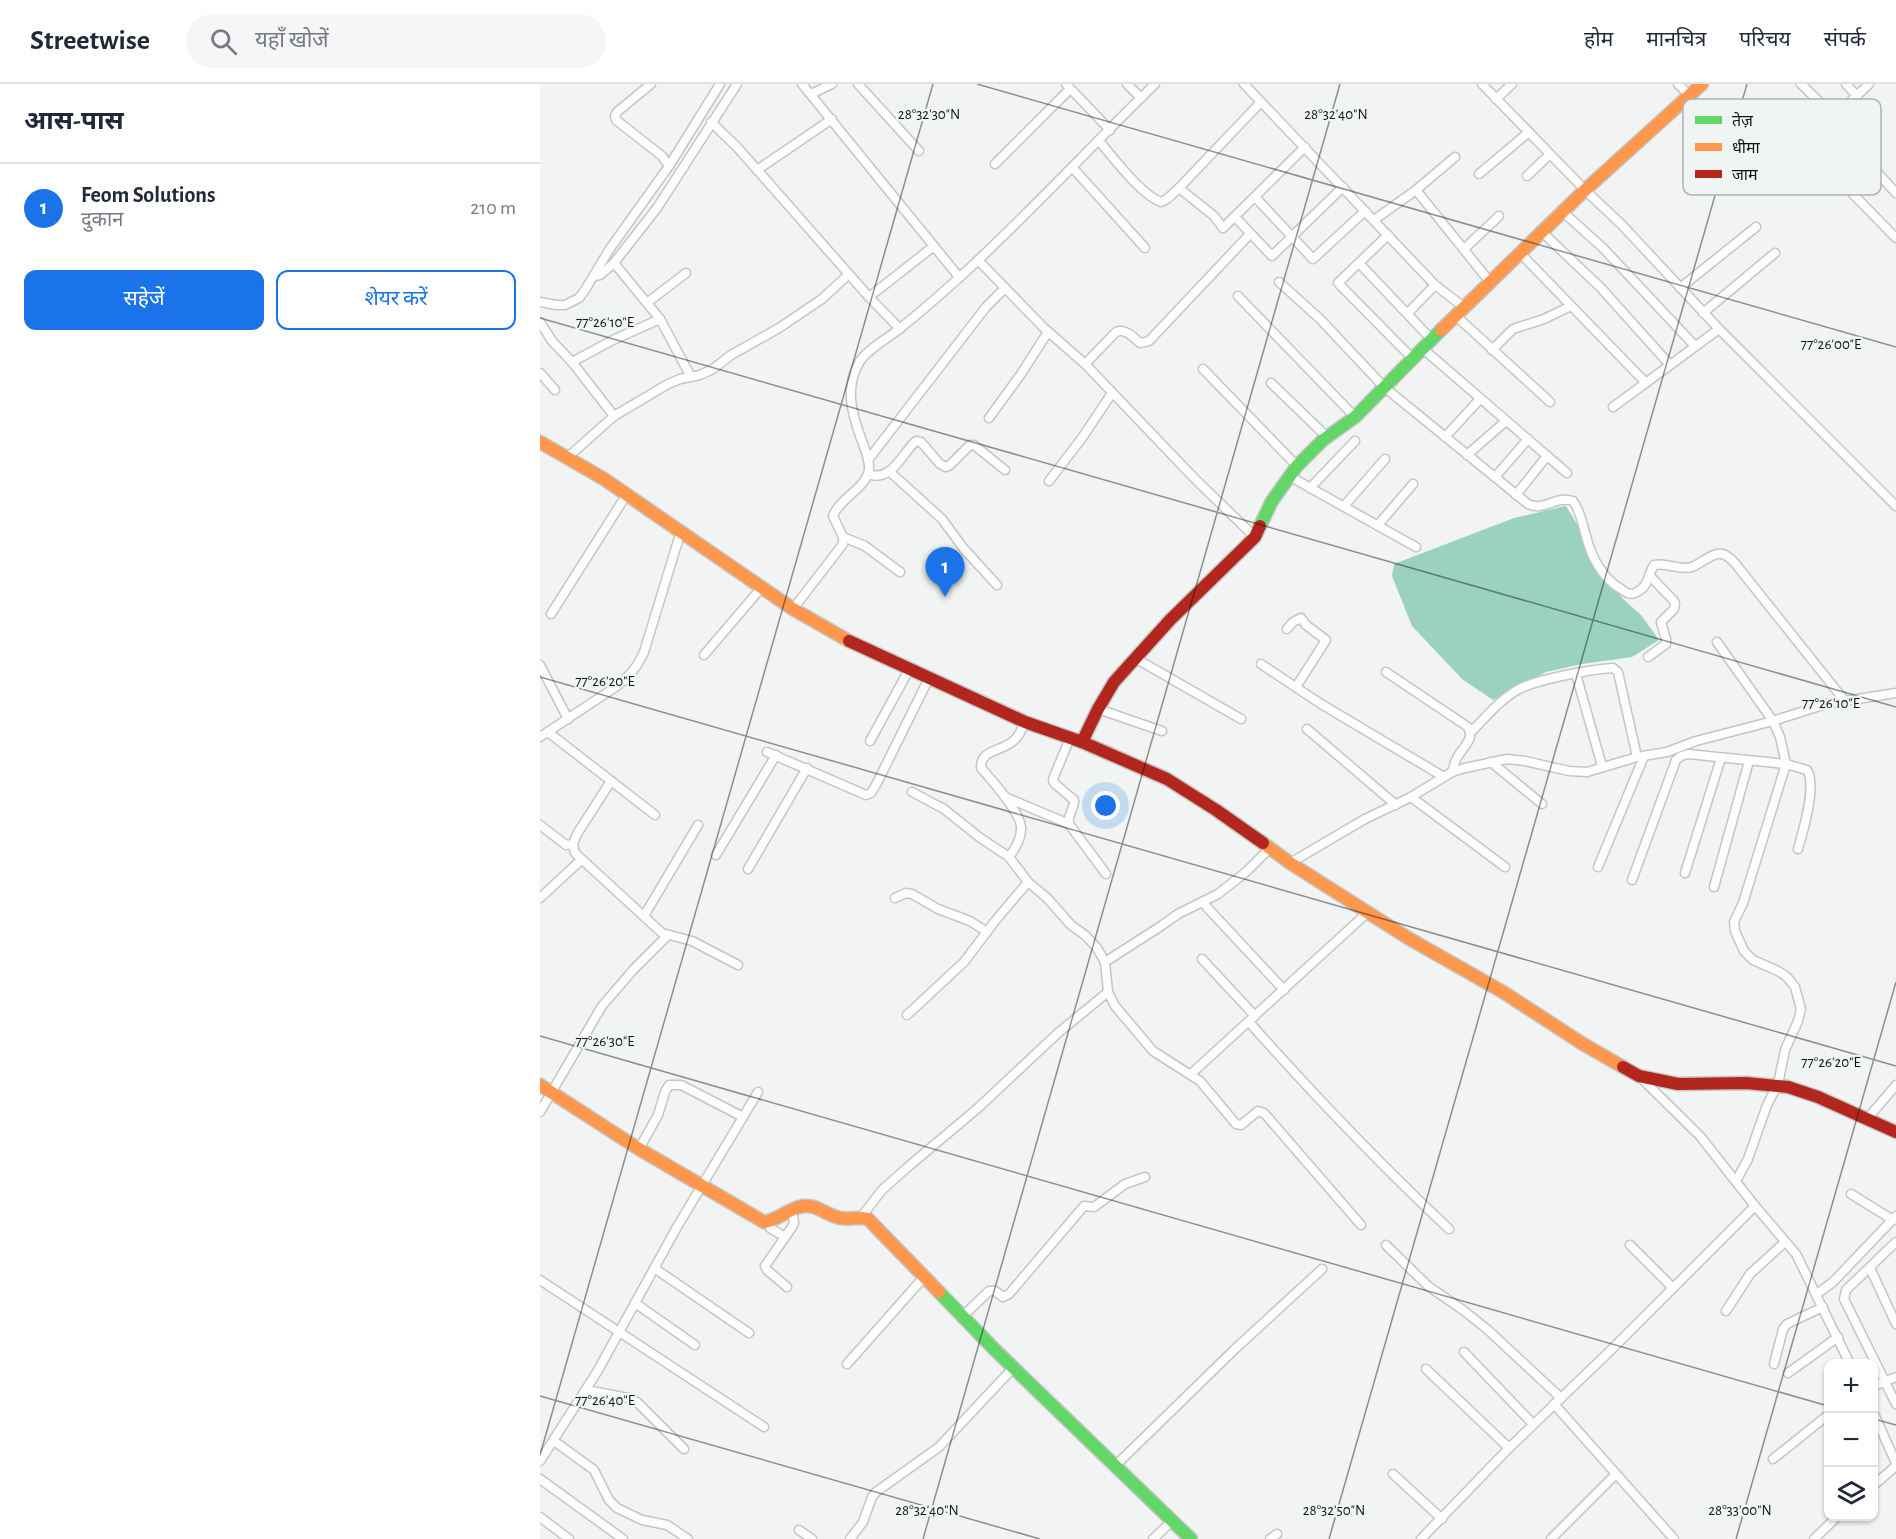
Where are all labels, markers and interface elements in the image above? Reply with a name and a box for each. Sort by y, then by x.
search box [186,14,606,68]
icon: search [207,25,240,58]
text: Streetwise [30,27,150,55]
text: यहाँ खोजें [255,29,329,51]
text: होम [1584,29,1613,50]
text: मानचित्र [1646,29,1706,50]
text: परिचय [1739,29,1791,50]
text: संपर्क [1824,29,1866,50]
legend [1683,99,1881,195]
text: 28°32'30"N [898,107,960,122]
text: 28°32'40"N [1304,107,1368,122]
text: आस-पास [24,108,124,134]
text: तेज़ [1732,111,1754,129]
text: धीमा [1732,139,1761,156]
text: जाम [1732,167,1758,183]
text: Feom Solutions [81,184,215,206]
text: 1 [40,198,47,218]
text: 210 m [470,198,516,218]
text: दुकान [81,210,123,230]
button: सहेजें [24,270,264,330]
button: शेयर करें [276,270,516,330]
text: 77°26'10"E [576,315,634,330]
text: 77°26'00"E [1801,337,1861,352]
pin: 1 [926,548,964,597]
text: 77°26'20"E [575,674,635,689]
text: 77°26'10"E [1802,696,1860,711]
your location [1091,791,1120,820]
text: 77°26'30"E [576,1034,634,1049]
text: 77°26'20"E [1801,1055,1861,1070]
map controls [1824,1359,1878,1521]
button: + [1824,1359,1878,1413]
text: 77°26'40"E [575,1393,635,1408]
button: − [1824,1413,1878,1467]
button: layers [1824,1467,1878,1521]
text: 28°32'40"N [895,1503,959,1518]
text: 28°32'50"N [1303,1503,1365,1518]
text: 28°33'00"N [1708,1503,1772,1518]

